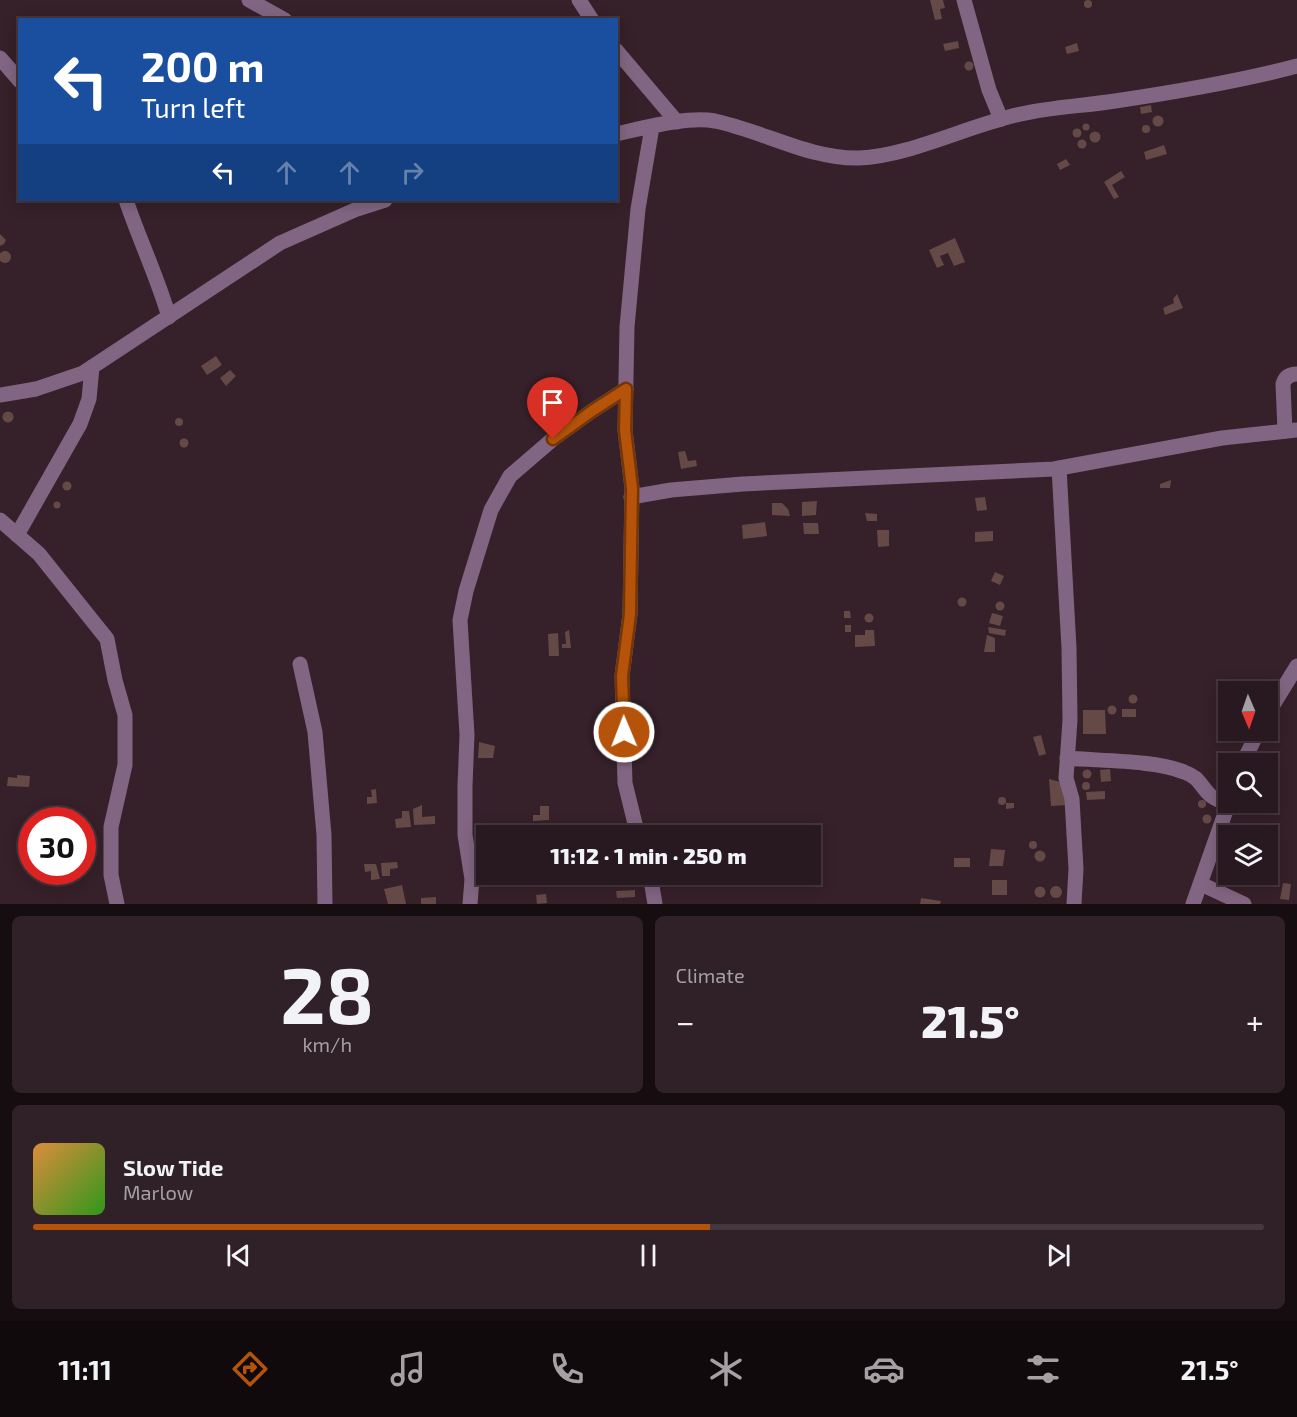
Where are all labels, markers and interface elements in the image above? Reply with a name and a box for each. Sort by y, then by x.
text: 200 m [141,40,264,90]
icon: left [42,42,120,120]
text: Turn left [141,91,245,123]
icon: left [207,156,240,189]
icon: ahead [270,156,303,189]
icon: ahead [333,156,366,189]
icon: right [396,156,429,189]
pin [527,377,578,439]
icon: arrive [536,386,569,419]
north arrow [1218,681,1278,741]
map controls [1218,681,1278,885]
position arrow [592,700,656,764]
button: search [1218,753,1278,813]
speed limit sign: 30 [18,807,96,885]
button: layers [1218,825,1278,885]
text: 11:12 · 1 min · 250 m [550,842,747,868]
text: 28 [280,946,374,1040]
text: Climate [676,963,745,987]
text: 21.5° [921,993,1020,1047]
text: − [676,1001,695,1041]
text: + [1246,1001,1264,1041]
text: km/h [302,1032,352,1056]
text: Slow Tide [123,1154,223,1180]
text: Marlow [123,1180,193,1204]
icon: previous [222,1239,255,1272]
icon: pause [632,1239,665,1272]
icon: next [1042,1239,1075,1272]
icon: directions [229,1348,271,1390]
icon: music [387,1348,429,1390]
icon: phone [546,1348,588,1390]
icon: climate [705,1348,747,1390]
icon: car [863,1348,905,1390]
icon: filters [1022,1348,1064,1390]
text: 11:11 [58,1353,112,1385]
text: 21.5° [1181,1353,1239,1385]

